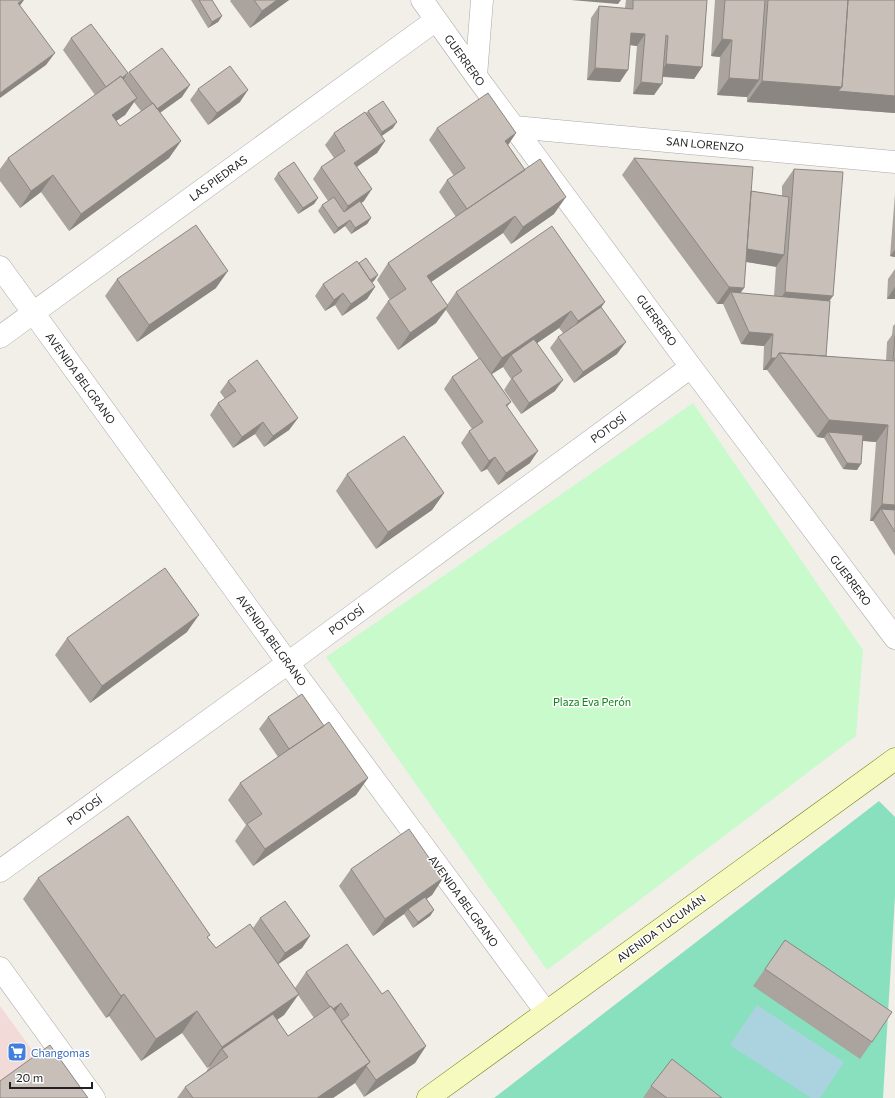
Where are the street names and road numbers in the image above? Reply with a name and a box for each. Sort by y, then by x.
street label: GUERRERO [442,32,488,88]
street label: SAN LORENZO [666,134,744,154]
street label: LAS PIEDRAS [186,153,250,203]
street label: GUERRERO [634,292,680,348]
street label: AVENIDA BELGRANO [43,330,119,426]
street label: POTOSÍ [587,409,629,445]
street label: GUERRERO [828,552,874,608]
street label: AVENIDA BELGRANO [234,592,310,688]
street label: POTOSÍ [325,601,367,637]
street label: POTOSÍ [63,791,105,827]
street label: AVENIDA BELGRANO [426,853,502,949]
street label: AVENIDA TUCUMÁN [613,891,708,965]

